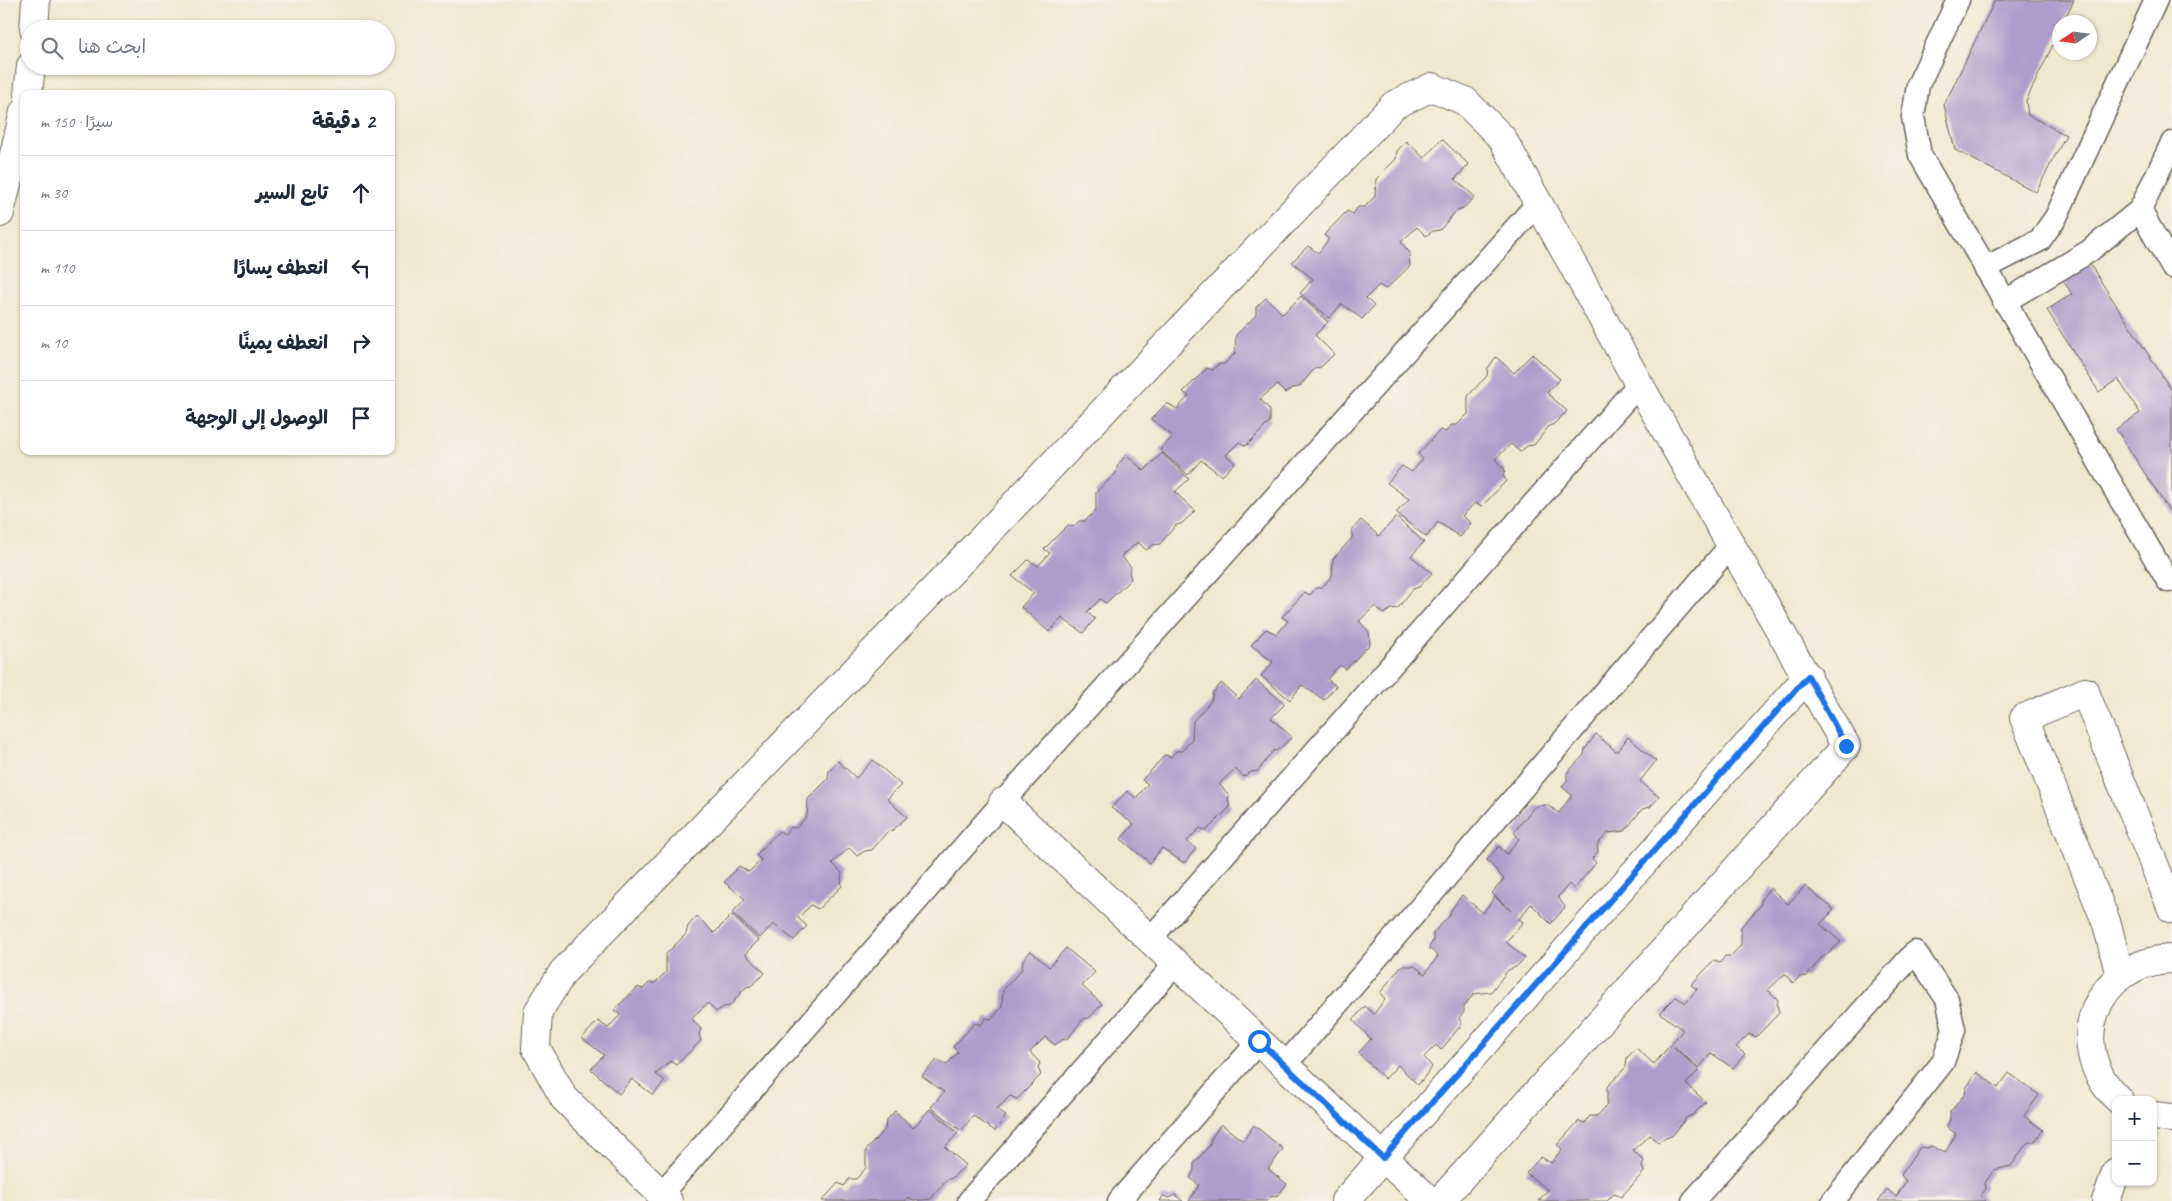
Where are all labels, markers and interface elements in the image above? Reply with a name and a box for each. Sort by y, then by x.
north arrow [2052,15,2097,60]
search box [20,20,395,75]
icon: search [38,34,66,62]
text: ابحث هنا [78,35,146,59]
text: 2 دقيقة [312,108,375,134]
text: سيرًا · 150 m [40,112,113,132]
icon: ahead [347,179,375,207]
text: تابع السير [256,181,328,205]
text: 30 m [40,183,67,203]
icon: left [347,254,375,282]
text: انعطف يسارًا [234,256,328,280]
text: 110 m [40,258,74,278]
icon: right [347,329,375,357]
text: انعطف يمينًا [239,331,328,355]
text: 10 m [40,333,67,353]
icon: arrive [347,404,375,432]
text: الوصول إلى الوجهة [185,406,328,430]
route end [1835,735,1858,758]
route start [1248,1030,1271,1053]
map controls [2112,1096,2157,1186]
button: + [2112,1096,2157,1141]
button: − [2112,1141,2157,1186]

